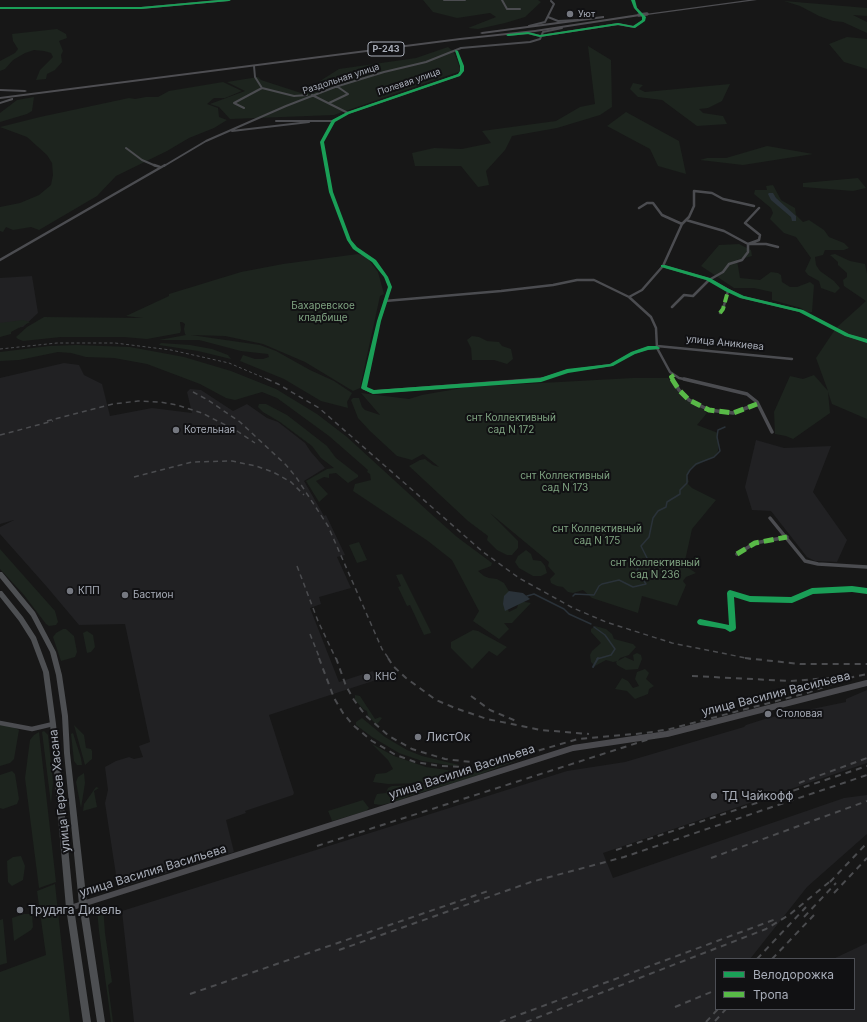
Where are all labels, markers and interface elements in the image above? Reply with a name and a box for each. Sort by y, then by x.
marker: Уют [565,9,575,19]
place label: Уют [578,9,595,19]
road number: Р-243 [368,42,404,56]
street label: Раздольная улица [301,62,381,96]
street label: Полевая улица [376,66,442,98]
park label: Бахаревское кладбище [291,300,355,324]
street label: улица Аникиева [685,333,765,353]
park label: снт Коллективный сад N 172 [466,412,556,436]
place label: Котельная [184,424,235,436]
marker: Котельная [171,425,181,435]
park label: снт Коллективный сад N 173 [520,470,610,494]
park label: снт Коллективный сад N 175 [552,523,642,546]
park label: снт Коллективный сад N 236 [610,557,700,580]
place label: КПП [78,585,100,597]
marker: КПП [65,586,75,596]
place label: Бастион [133,589,173,601]
marker: Бастион [120,590,130,600]
street label: улица Василия Васильева [700,669,852,719]
place label: КНС [375,671,396,683]
marker: КНС [362,672,372,682]
place label: Столовая [776,708,822,720]
marker: Столовая [763,709,773,719]
street label: улица Героев Хасана [46,729,74,853]
place label: ЛистОк [426,730,470,744]
marker: ЛистОк [413,732,423,742]
street label: улица Василия Васильева [387,742,537,802]
place label: ТД Чайкофф [722,789,794,803]
marker: ТД Чайкофф [709,791,719,801]
street label: улица Василия Васильева [78,842,228,900]
place label: Трудяга Дизель [28,903,121,917]
marker: Трудяга Дизель [15,905,25,915]
legend [715,958,855,1010]
text: Велодорожка [753,967,834,982]
text: Тропа [753,987,788,1002]

